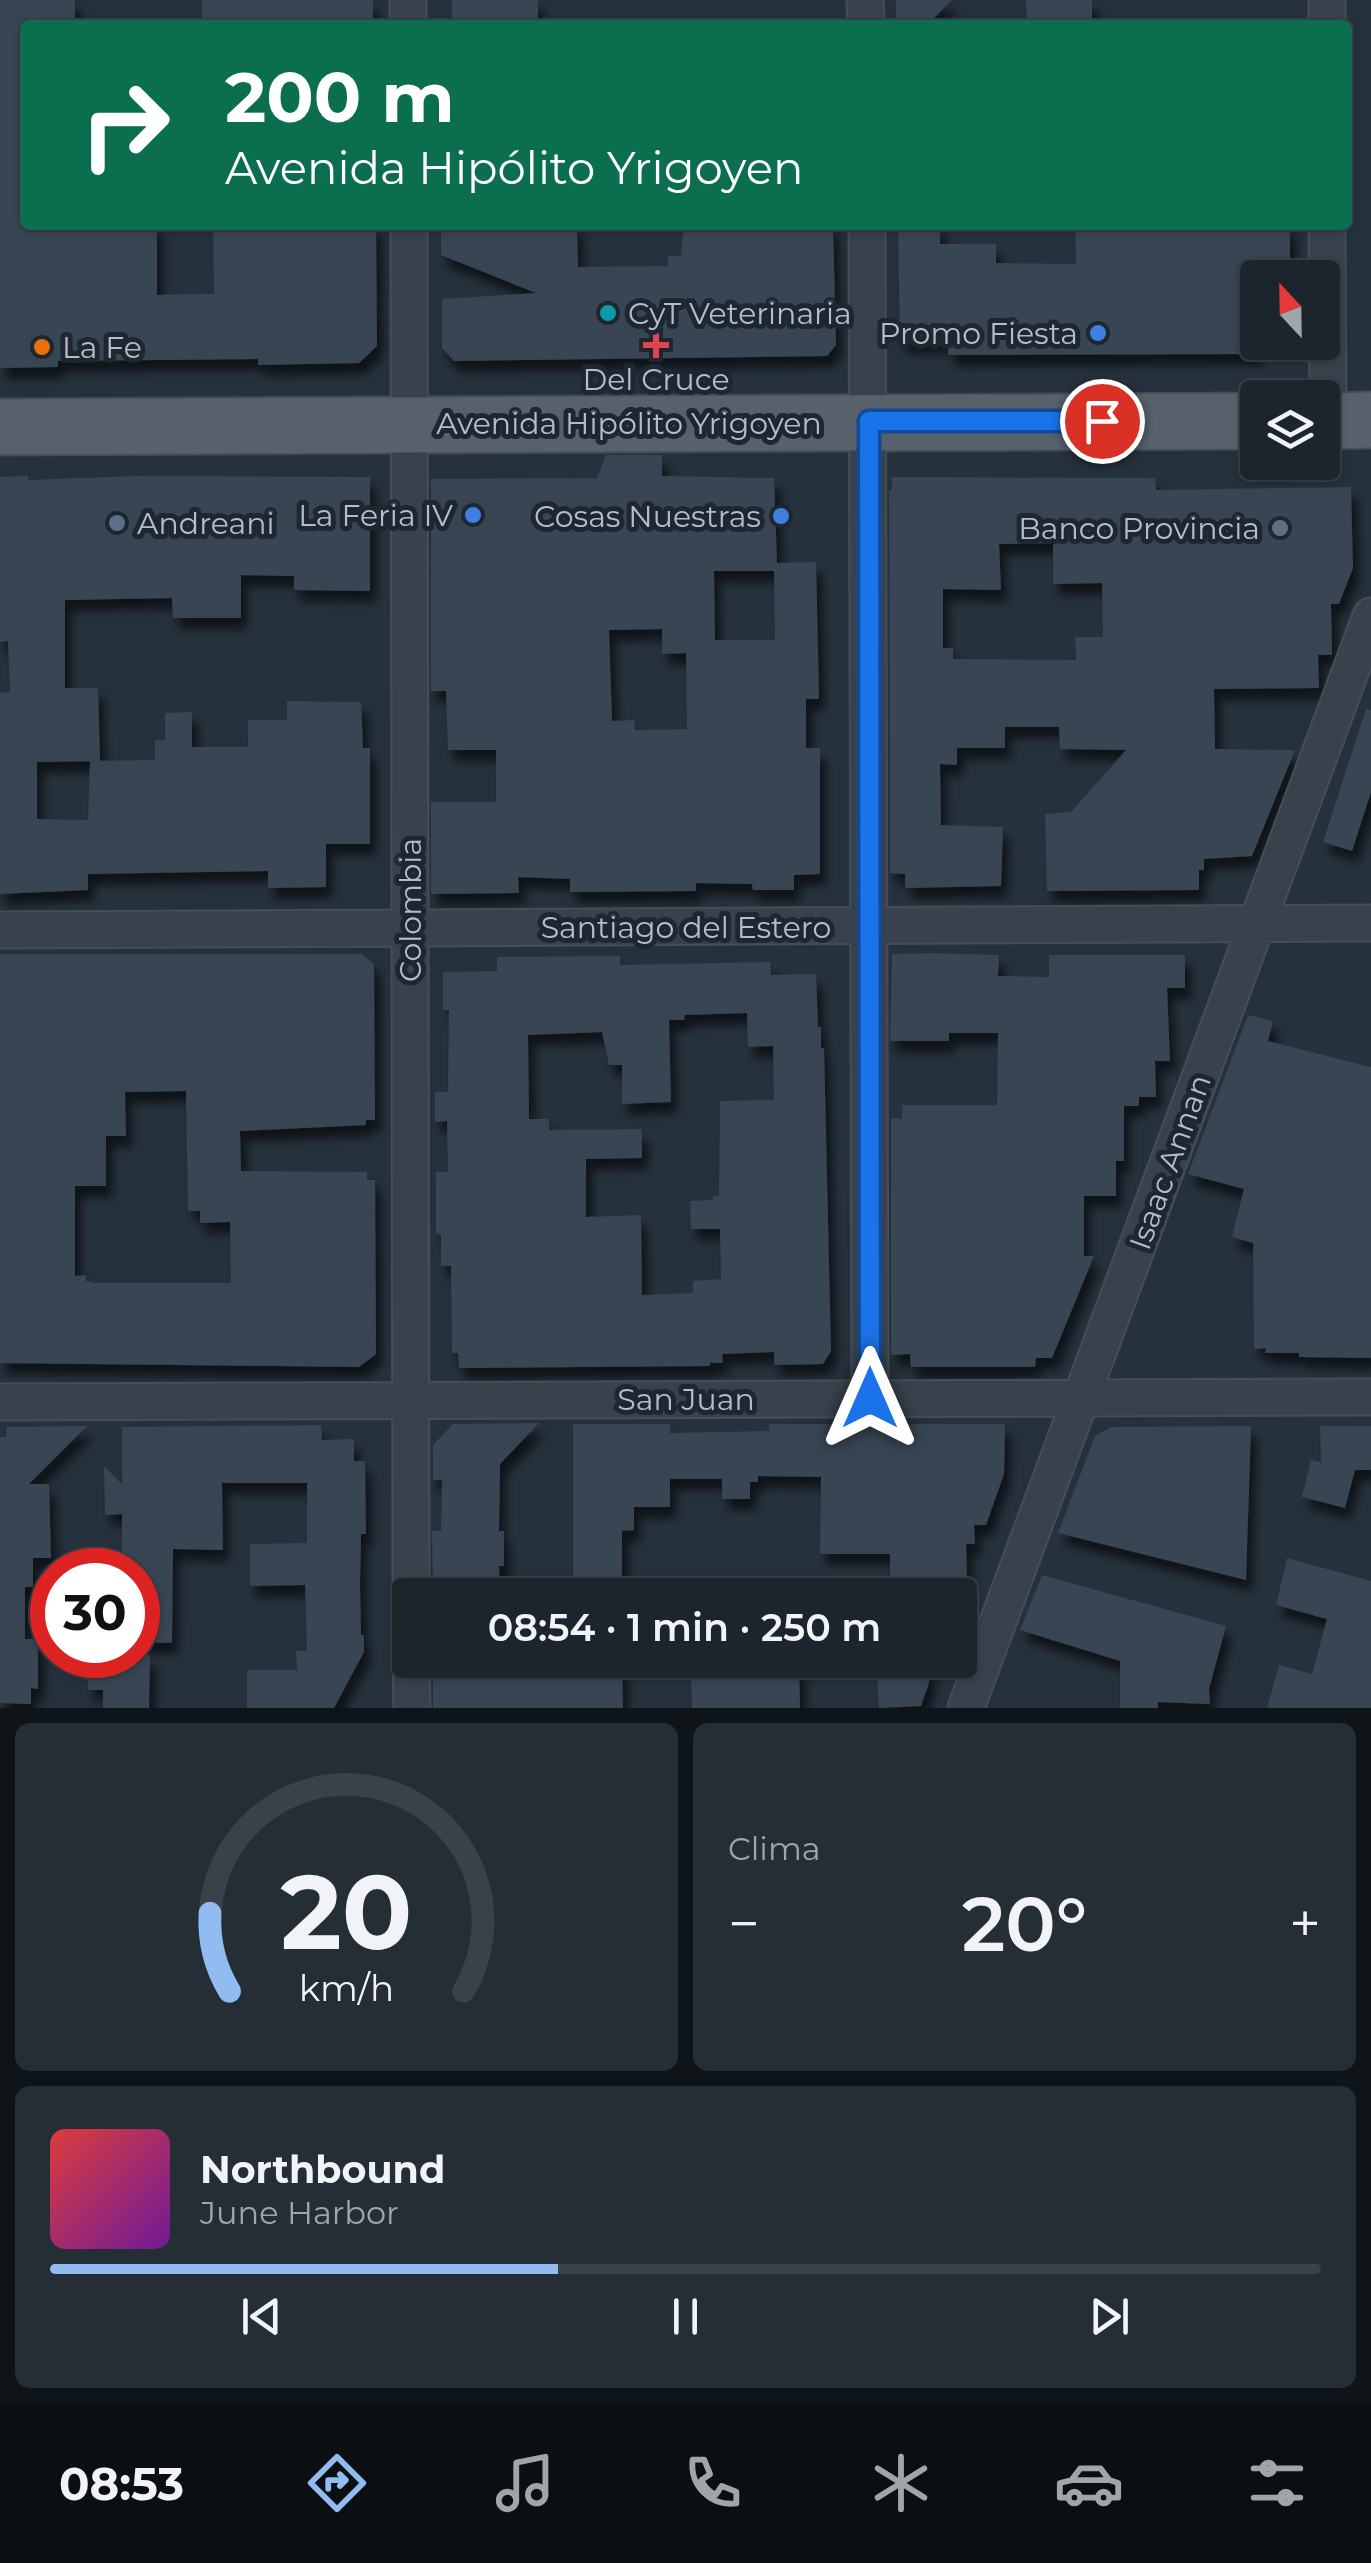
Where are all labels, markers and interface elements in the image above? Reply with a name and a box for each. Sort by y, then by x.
text: 200 m [225,54,455,140]
icon: right [60,60,190,190]
text: Avenida Hipólito Yrigoyen [225,140,803,195]
north arrow [1240,260,1340,360]
map controls [1240,260,1340,480]
place label: CyT Veterinaria [628,295,852,332]
marker: CyT Veterinaria [597,302,619,324]
place label: Promo Fiesta [879,315,1078,352]
marker: Promo Fiesta [1087,322,1109,344]
place label: La Fe [62,329,142,366]
marker: Del Cruce [645,334,667,356]
marker: La Fe [31,336,53,358]
place label: Del Cruce [582,361,730,398]
pin [1060,379,1145,464]
button: layers [1240,380,1340,480]
icon: arrive [1075,394,1130,449]
street label: Avenida Hipólito Yrigoyen [436,405,822,442]
place label: La Feria IV [298,497,453,534]
place label: Cosas Nuestras [534,498,761,535]
marker: La Feria IV [462,504,484,526]
place label: Andreani [137,505,275,542]
marker: Cosas Nuestras [770,505,792,527]
place label: Banco Provincia [1018,510,1260,547]
marker: Andreani [106,512,128,534]
marker: Banco Provincia [1269,517,1291,539]
street label: Colombia [392,838,429,982]
street label: Santiago del Estero [541,909,831,946]
street label: Isaac Annan [1121,1069,1219,1255]
position arrow [818,1346,922,1450]
street label: San Juan [617,1381,755,1418]
speed limit sign: 30 [30,1548,160,1678]
text: 08:54 · 1 min · 250 m [488,1604,881,1651]
text: Clima [728,1829,821,1868]
text: 20 [281,1848,412,1975]
text: 20° [962,1878,1087,1970]
text: − [728,1890,760,1957]
text: + [1289,1890,1321,1957]
text: km/h [299,1966,394,2010]
text: Northbound [200,2146,445,2193]
text: June Harbor [200,2193,399,2232]
icon: previous [234,2289,289,2344]
icon: pause [658,2289,713,2344]
icon: next [1082,2289,1137,2344]
icon: directions [302,2448,372,2518]
icon: music [490,2448,560,2518]
icon: phone [678,2448,748,2518]
icon: climate [866,2448,936,2518]
icon: car [1054,2448,1124,2518]
icon: filters [1242,2448,1312,2518]
text: 08:53 [59,2456,184,2511]

